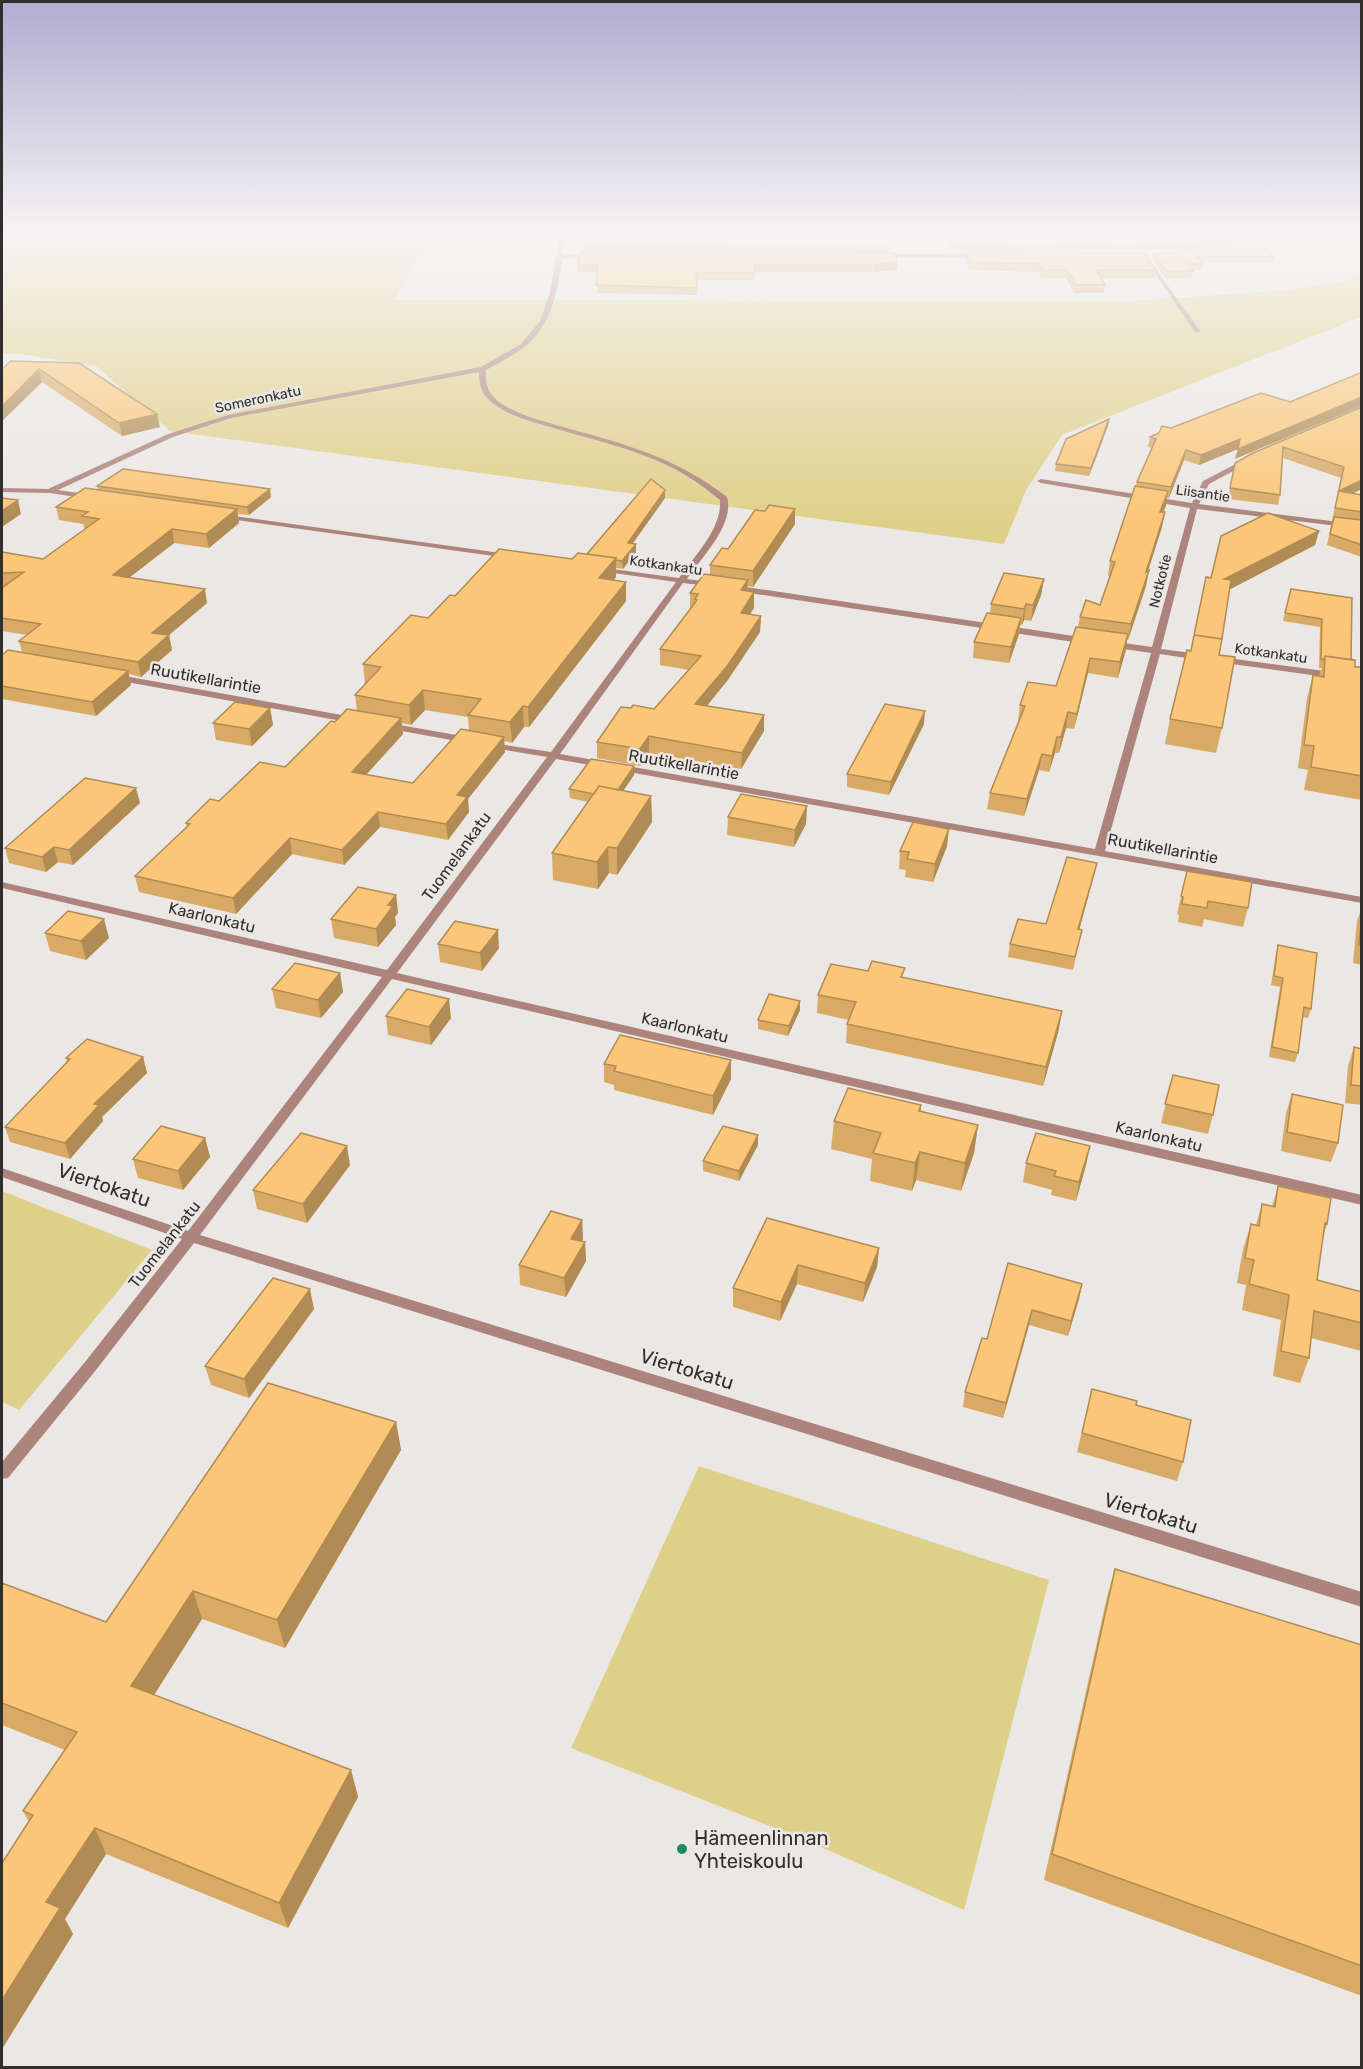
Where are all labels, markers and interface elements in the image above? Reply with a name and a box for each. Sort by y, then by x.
street label: Someronkatu [214,382,303,417]
street label: Liisantie [1175,481,1231,506]
street label: Kotkankatu [628,552,703,579]
street label: Notkotie [1146,552,1175,610]
street label: Kotkankatu [1233,640,1308,667]
street label: Ruutikellarintie [149,659,263,698]
street label: Ruutikellarintie [627,745,741,784]
street label: Tuomelankatu [418,808,495,904]
street label: Ruutikellarintie [1106,829,1220,868]
street label: Kaarlonkatu [167,898,257,937]
street label: Kaarlonkatu [640,1008,730,1047]
street label: Kaarlonkatu [1114,1117,1204,1156]
street label: Viertokatu [54,1158,154,1212]
street label: Tuomelankatu [125,1197,204,1292]
street label: Viertokatu [637,1343,737,1395]
street label: Viertokatu [1101,1487,1201,1539]
place label: Hämeenlinnan Yhteiskoulu [694,1826,829,1873]
marker: Hämeenlinnan Yhteiskoulu [675,1842,689,1856]

